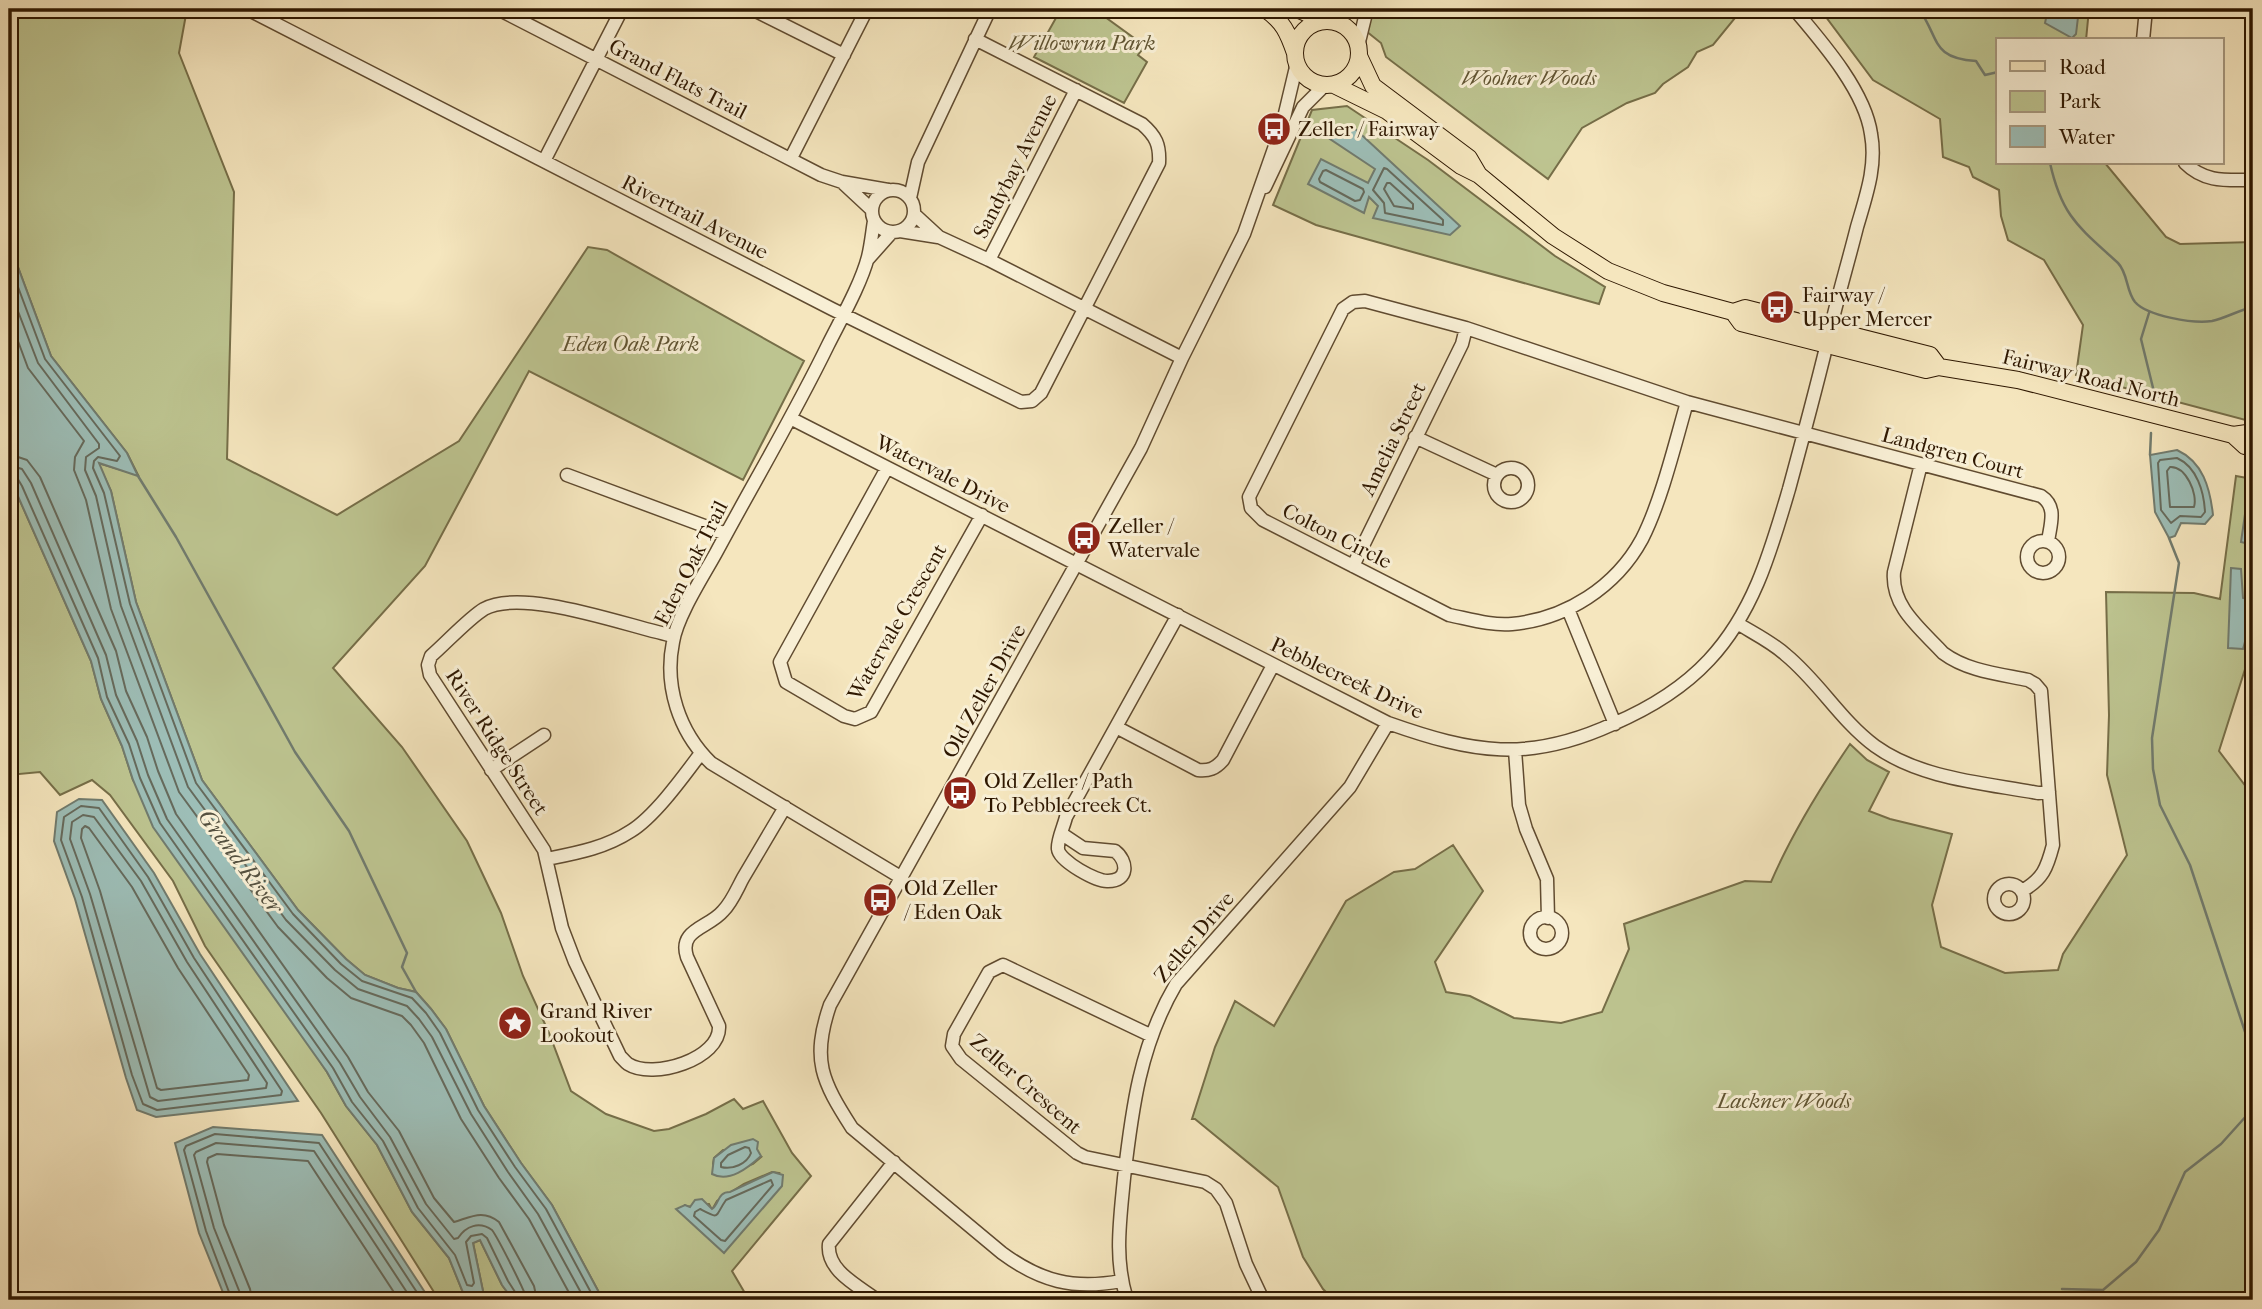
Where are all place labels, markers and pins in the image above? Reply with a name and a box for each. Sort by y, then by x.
bus stop icon: Zeller / Fairway [1255,110,1293,148]
place label: Zeller / Fairway [1298,117,1440,141]
place label: Fairway / Upper Mercer [1802,283,1932,331]
bus stop icon: Fairway / Upper Mercer [1758,288,1796,326]
place label: Zeller / Watervale [1107,514,1200,562]
bus stop icon: Zeller / Watervale [1065,519,1103,557]
place label: Old Zeller / Path To Pebblecreek Ct. [984,769,1151,817]
bus stop icon: Old Zeller / Path To Pebblecreek Ct. [941,774,979,812]
place label: Old Zeller / Eden Oak [903,876,1002,924]
bus stop icon: Old Zeller / Eden Oak [861,881,899,919]
place label: Grand River Lookout [540,999,652,1047]
place icon: Grand River Lookout [496,1004,534,1042]

